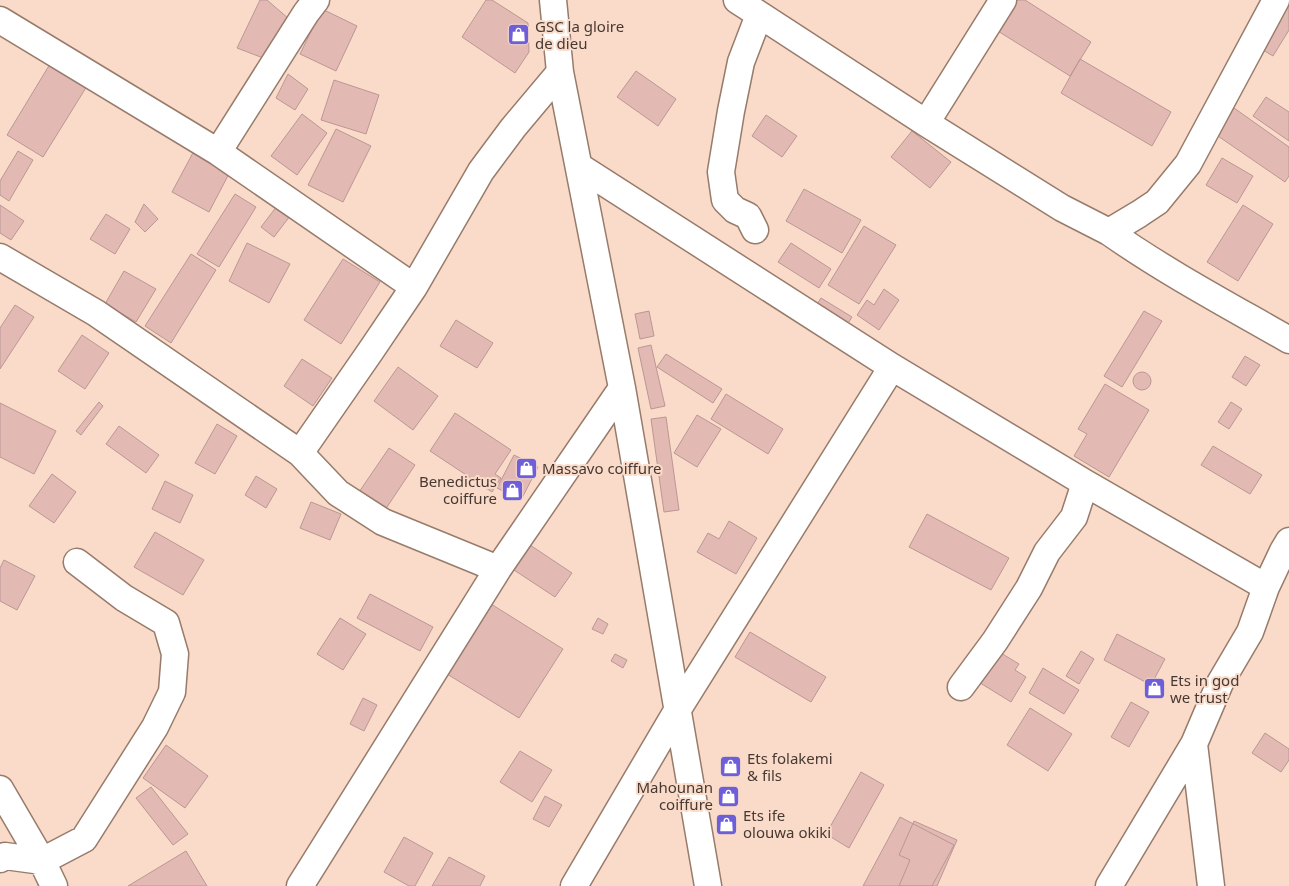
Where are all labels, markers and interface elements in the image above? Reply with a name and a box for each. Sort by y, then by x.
place label: GSC la gloire de dieu [535,16,624,53]
shop icon: GSC la gloire de dieu [507,23,531,47]
shop icon: Massavo coiffure [514,456,538,480]
place label: Massavo coiffure [542,458,662,478]
place label: Benedictus coiffure [419,471,497,508]
shop icon: Benedictus coiffure [501,478,525,502]
place label: Ets in god we trust [1170,670,1239,707]
shop icon: Ets in god we trust [1142,677,1166,701]
place label: Ets folakemi & fils [747,748,833,785]
shop icon: Ets folakemi & fils [719,755,743,779]
place label: Mahounan coiffure [636,777,713,814]
shop icon: Mahounan coiffure [717,784,741,808]
place label: Ets ife olouwa okiki [743,805,831,842]
shop icon: Ets ife olouwa okiki [715,812,739,836]

